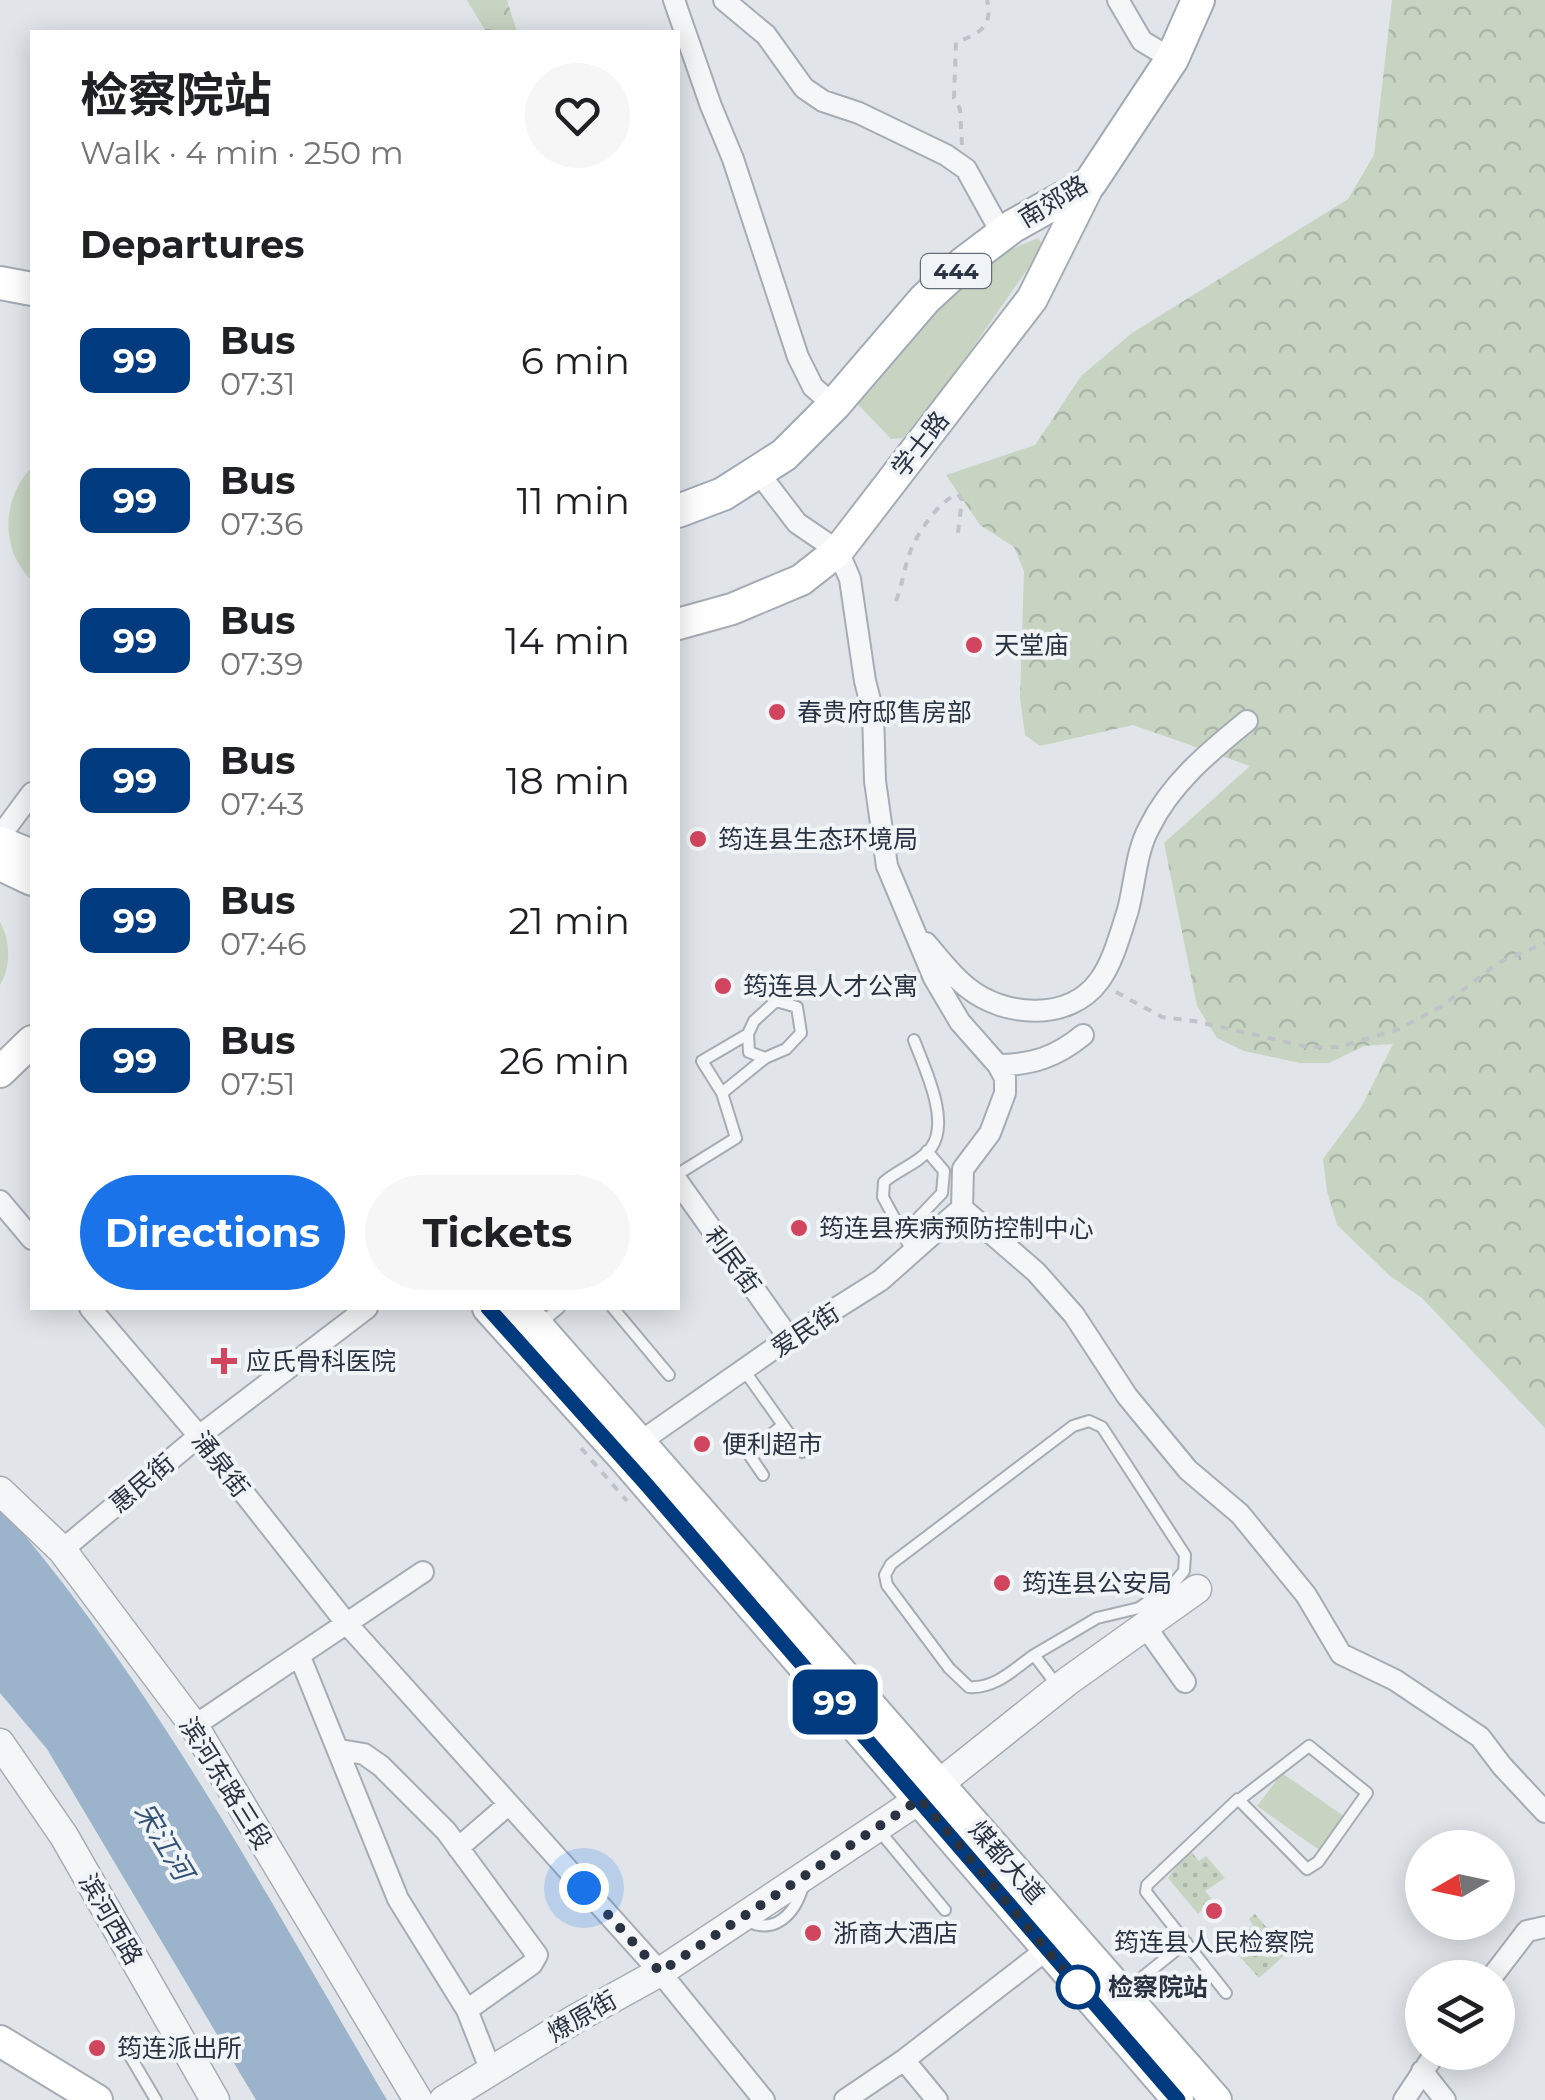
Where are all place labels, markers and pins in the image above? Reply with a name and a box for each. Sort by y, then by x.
place label: 天堂庙 [994,630,1069,660]
marker: 天堂庙 [963,634,985,656]
place label: 春贵府邸售房部 [797,697,972,727]
marker: 春贵府邸售房部 [766,701,788,723]
place label: 筠连县生态环境局 [718,824,918,854]
marker: 筠连县生态环境局 [687,828,709,850]
place label: 筠连县人才公寓 [743,971,918,1001]
marker: 筠连县人才公寓 [712,975,734,997]
place label: 筠连县疾病预防控制中心 [819,1213,1094,1243]
marker: 筠连县疾病预防控制中心 [788,1217,810,1239]
place label: 应氏骨科医院 [246,1346,396,1376]
marker: 应氏骨科医院 [211,1348,237,1374]
place label: 便利超市 [722,1429,822,1459]
marker: 便利超市 [691,1433,713,1455]
place label: 筠连县公安局 [1022,1568,1172,1598]
marker: 筠连县公安局 [991,1572,1013,1594]
marker: 筠连县人民检察院 [1203,1900,1225,1922]
place label: 浙商大酒店 [833,1918,958,1948]
marker: 浙商大酒店 [802,1922,824,1944]
place label: 筠连县人民检察院 [1114,1927,1314,1957]
marker: 检察院站 [1057,1966,1099,2008]
place label: 检察院站 [1108,1972,1208,2002]
place label: 筠连派出所 [117,2033,242,2063]
marker: 筠连派出所 [86,2037,108,2059]

